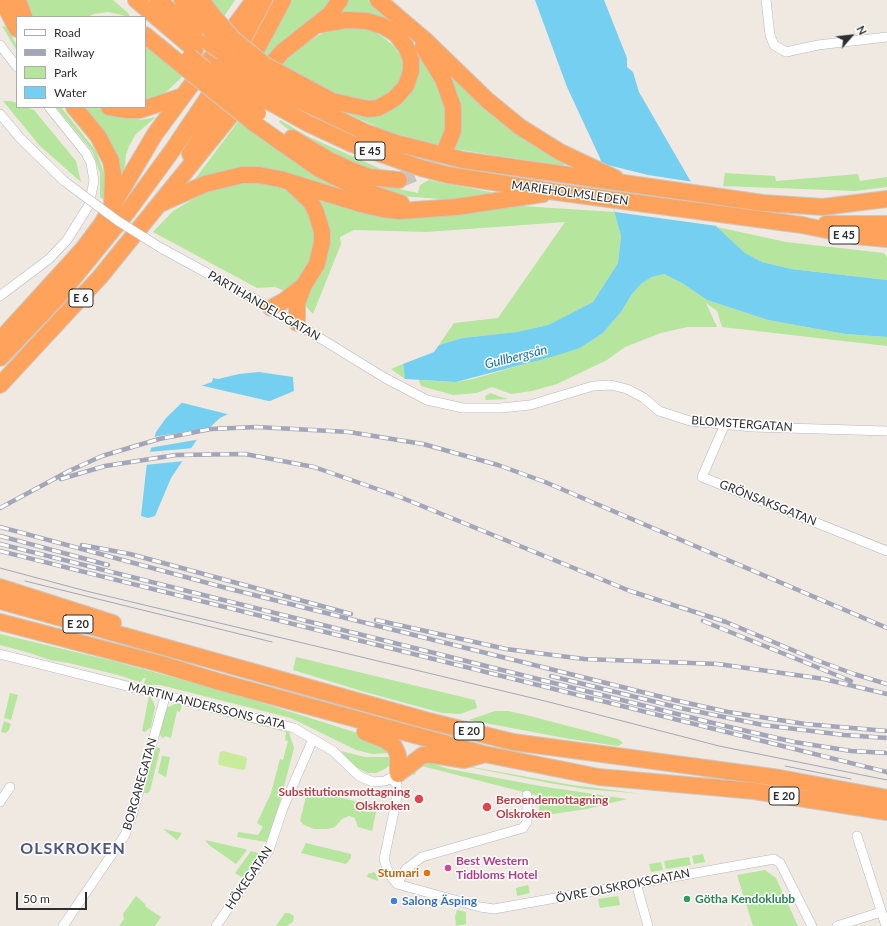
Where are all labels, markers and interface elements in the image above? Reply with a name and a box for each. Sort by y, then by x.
legend [16,16,146,108]
north arrow [831,16,871,56]
text: N [854,23,870,37]
text: Road [54,25,81,40]
text: Railway [54,45,94,60]
text: Park [54,65,77,80]
text: Water [54,85,87,100]
road number: E 45 [355,142,385,160]
street label: MARIEHOLMSLEDEN [511,178,629,208]
road number: E 45 [829,226,859,244]
street label: PARTIHANDELSGATAN [205,268,323,344]
road number: E 6 [69,289,93,307]
water label: Gullbergsån [483,342,549,372]
street label: BLOMSTERGATAN [691,413,793,435]
street label: GRÖNSAKSGATAN [717,477,819,529]
road number: E 20 [63,615,93,633]
street label: MARTIN ANDERSSONS GATA [127,679,287,733]
road number: E 20 [454,722,484,740]
street label: BORGAREGATAN [120,736,160,832]
place label: Substitutionsmottagning Olskroken [278,785,410,813]
road number: E 20 [769,787,799,805]
marker: Substitutionsmottagning Olskroken [413,793,425,805]
place label: Beroendemottagning Olskroken [496,793,608,821]
marker: Beroendemottagning Olskroken [481,801,493,813]
district label: OLSKROKEN [20,839,126,859]
street label: HÖKEGATAN [223,844,275,912]
place label: Best Western Tidbloms Hotel [456,854,538,882]
marker: Best Western Tidbloms Hotel [443,863,453,873]
place label: Stumari [378,866,419,880]
street label: ÖVRE OLSKROKSGATAN [555,866,691,906]
marker: Stumari [422,868,432,878]
scale bar [18,884,89,910]
text: 50 m [23,891,50,906]
place label: Götha Kendoklubb [695,892,795,906]
place label: Salong Äsping [402,894,477,908]
marker: Götha Kendoklubb [682,894,692,904]
marker: Salong Äsping [389,896,399,906]

